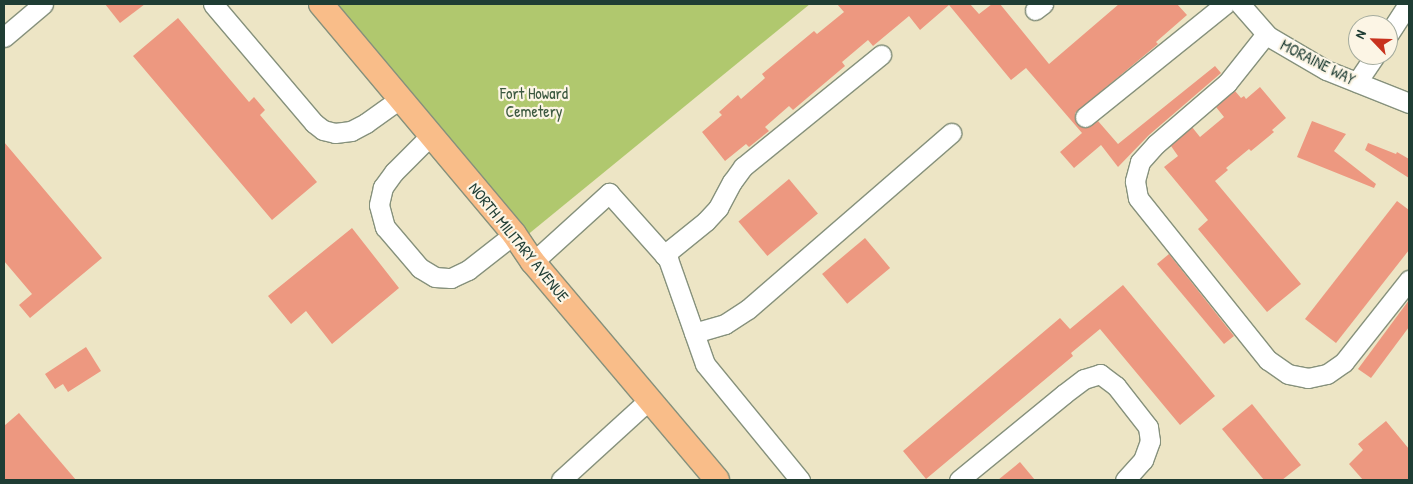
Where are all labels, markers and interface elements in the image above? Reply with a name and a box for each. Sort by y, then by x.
north arrow [1348,15,1398,65]
street label: MORAINE WAY [1277,35,1359,89]
park label: Fort Howard Cemetery [500,83,568,121]
street label: NORTH MILITARY AVENUE [465,178,573,306]

